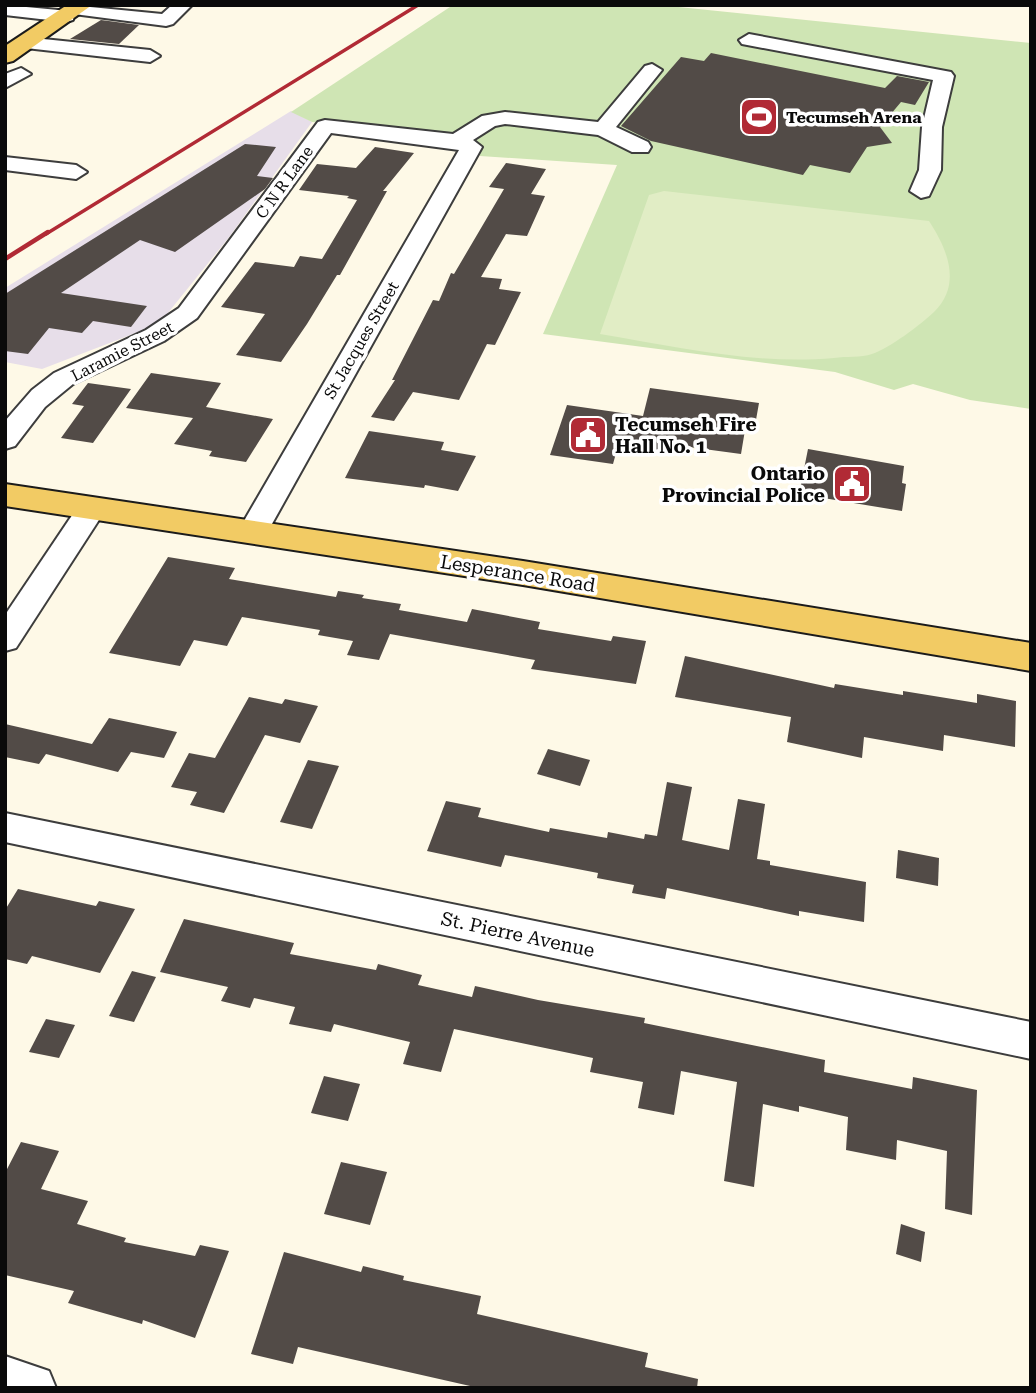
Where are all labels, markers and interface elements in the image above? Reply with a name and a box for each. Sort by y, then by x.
sports icon: Tecumseh Arena [738,96,780,138]
place label: Tecumseh Arena [786,108,922,127]
street label: C N R Lane [252,142,317,222]
street label: St Jacques Street [320,278,403,402]
street label: Laramie Street [68,317,177,385]
place label: Tecumseh Fire Hall No. 1 [615,413,757,458]
public building icon: Tecumseh Fire Hall No. 1 [567,414,609,456]
place label: Ontario Provincial Police [662,462,825,507]
public building icon: Ontario Provincial Police [831,463,873,505]
street label: Lesperance Road [439,550,597,597]
street label: St. Pierre Avenue [439,907,597,962]

